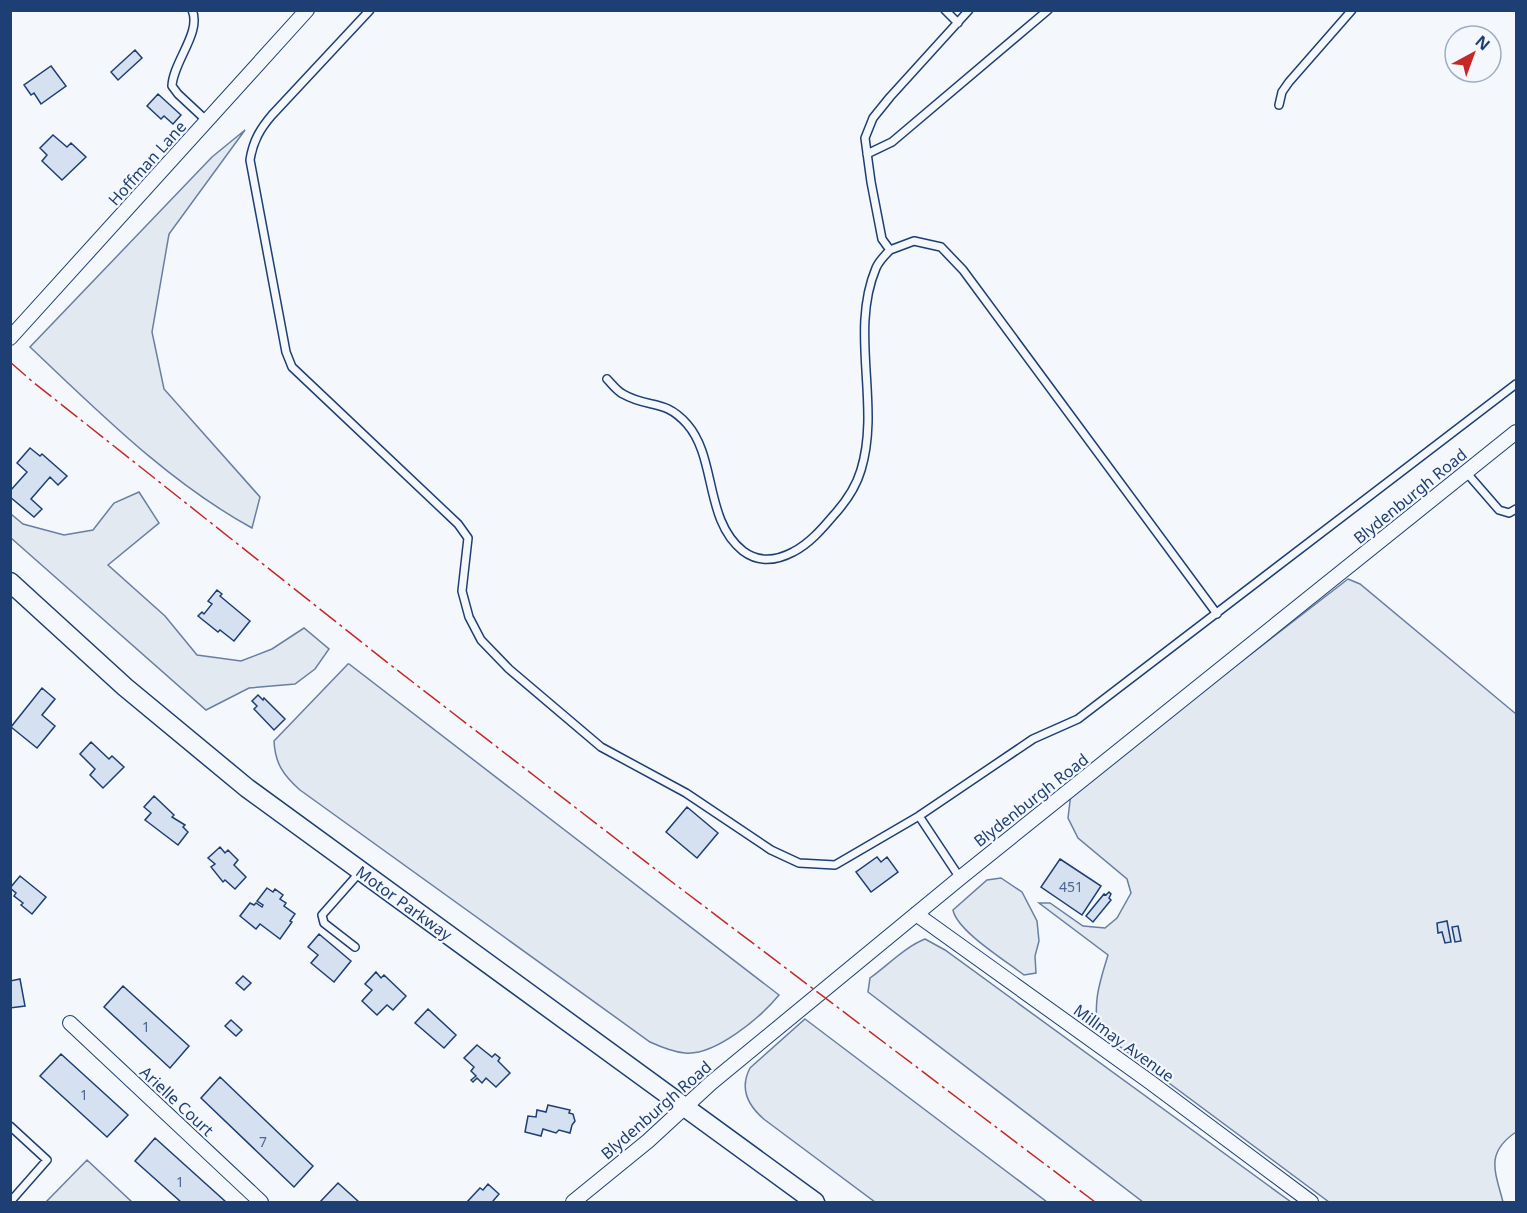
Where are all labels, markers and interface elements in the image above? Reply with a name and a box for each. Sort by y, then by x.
north arrow [1443,24,1503,84]
text: N [1471,30,1495,55]
street label: Hoffman Lane [103,116,191,210]
street label: Blydenburgh Road [1349,443,1471,549]
street label: Blydenburgh Road [969,748,1093,852]
street label: Motor Parkway [351,861,457,946]
house number: 451 [1059,877,1083,896]
street label: Millmay Avenue [1069,999,1179,1087]
house number: 1 [142,1017,150,1036]
street label: Blydenburgh Road [596,1056,716,1164]
street label: Arielle Court [135,1061,219,1141]
house number: 1 [80,1085,88,1104]
house number: 7 [259,1132,267,1151]
house number: 1 [176,1172,184,1191]

